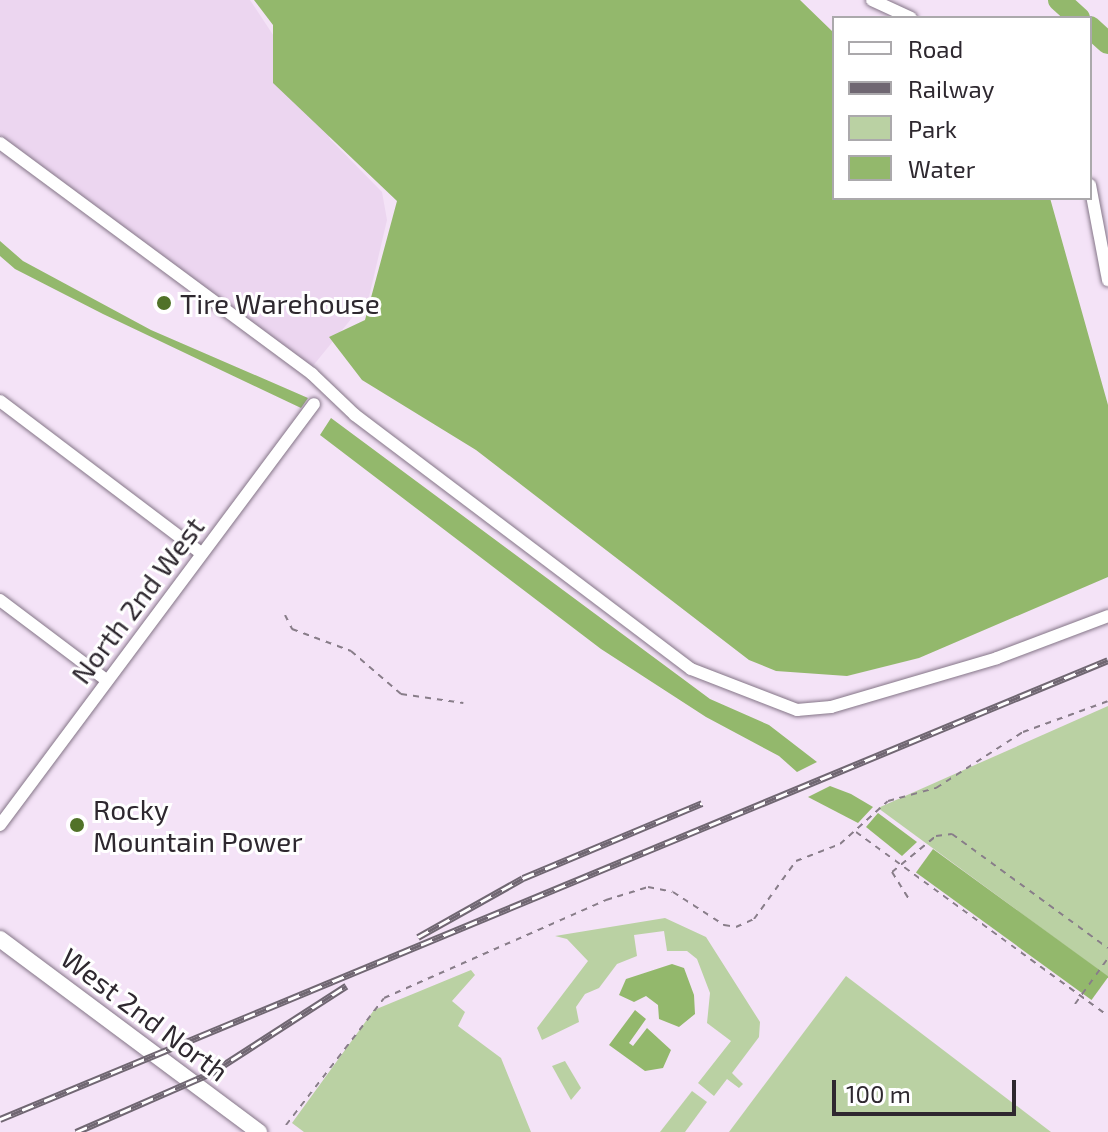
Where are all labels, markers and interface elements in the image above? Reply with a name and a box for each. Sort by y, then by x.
legend [832,16,1092,200]
text: Road [908,34,963,63]
text: Railway [908,74,994,103]
text: Park [908,114,957,143]
text: Water [908,154,975,183]
place label: Tire Warehouse [180,286,380,320]
marker: Tire Warehouse [155,294,173,312]
street label: North 2nd West [63,510,211,690]
place label: Rocky Mountain Power [93,792,303,858]
marker: Rocky Mountain Power [68,816,86,834]
street label: West 2nd North [55,940,235,1088]
scale bar [836,1064,1020,1114]
text: 100 m [846,1079,911,1108]

